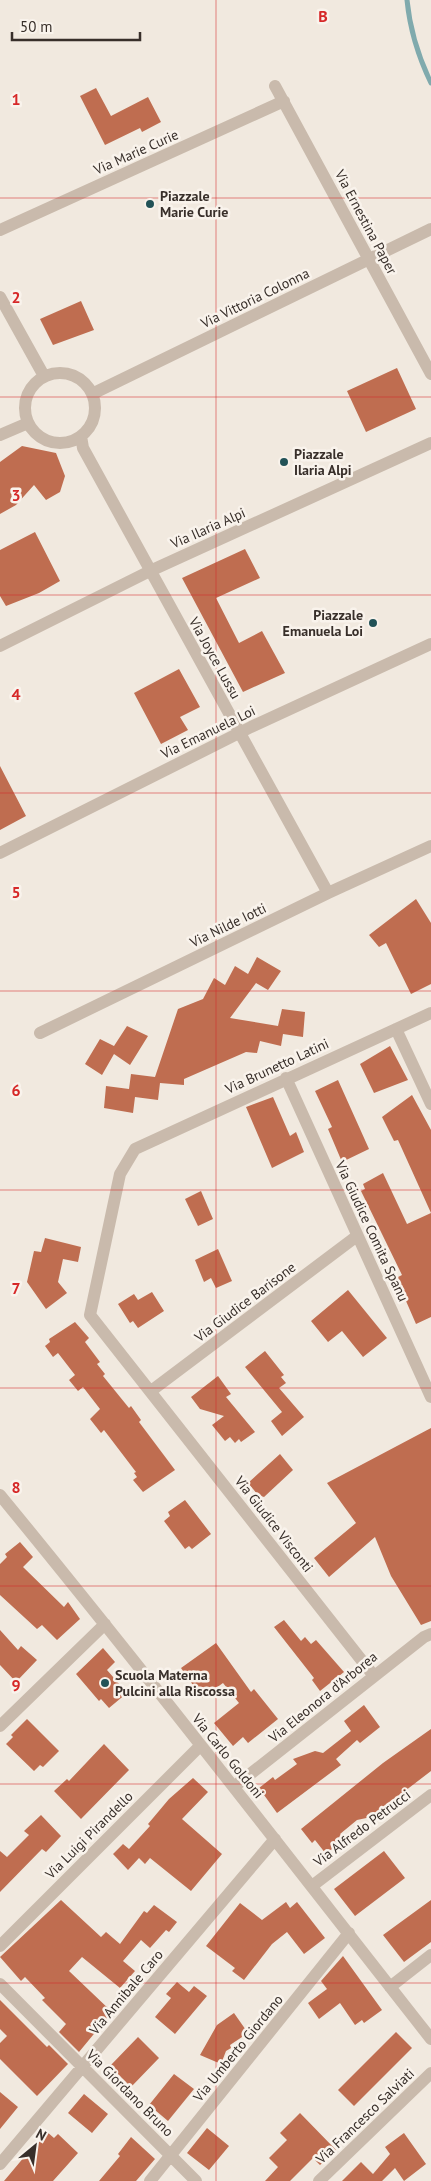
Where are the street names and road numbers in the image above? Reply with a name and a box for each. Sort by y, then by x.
street label: Via Marie Curie [90,125,181,179]
street label: Via Ernestina Paper [330,166,401,278]
street label: Via Vittoria Colonna [197,264,312,333]
street label: Via Ilaria Alpi [167,504,248,553]
street label: Via Joyce Lussu [185,613,245,702]
street label: Via Emanuela Loi [157,701,258,763]
street label: Via Nilde Iotti [186,899,269,952]
street label: Via Brunetto Latini [222,1034,332,1098]
street label: Via Giudice Comita Spanu [331,1157,413,1304]
street label: Via Giudice Barisone [190,1258,299,1347]
street label: Via Giudice Visconti [230,1471,317,1576]
street label: Via Eleonora d'Arborea [264,1648,381,1747]
street label: Via Carlo Goldoni [188,1709,268,1802]
street label: Via Alfredo Petrucci [309,1786,414,1871]
street label: Via Luigi Pirandello [41,1787,137,1883]
street label: Via Annibale Caro [85,1946,167,2039]
street label: Via Umberto Giordano [189,1991,287,2106]
street label: Via Giordano Bruno [82,2045,177,2140]
street label: Via Francesco Salviati [311,2064,418,2168]

